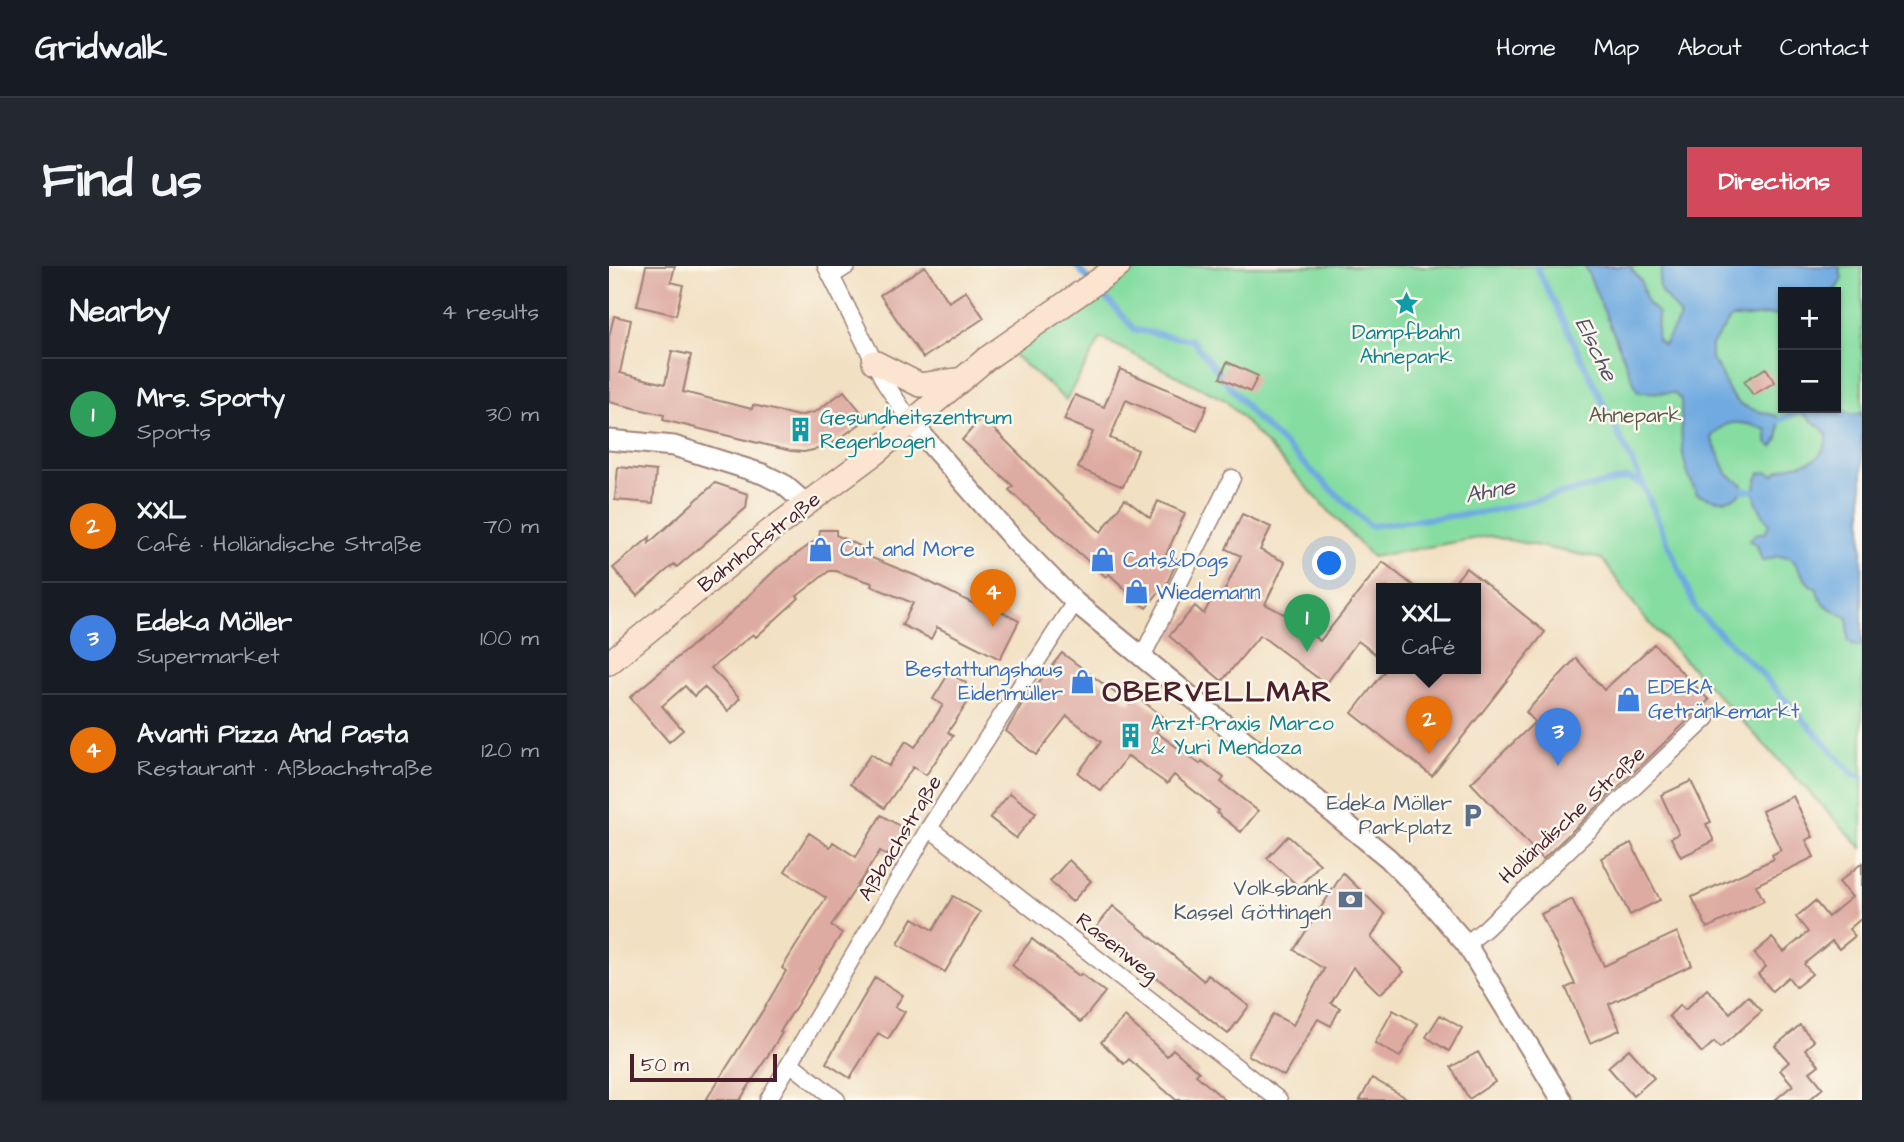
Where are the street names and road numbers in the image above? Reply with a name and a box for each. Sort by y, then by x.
street label: Bahnhofstraße [691,485,827,599]
street label: Holländische Straße [1492,739,1652,891]
street label: Aßbachstraße [851,770,949,906]
street label: Rasenweg [1069,906,1164,990]

